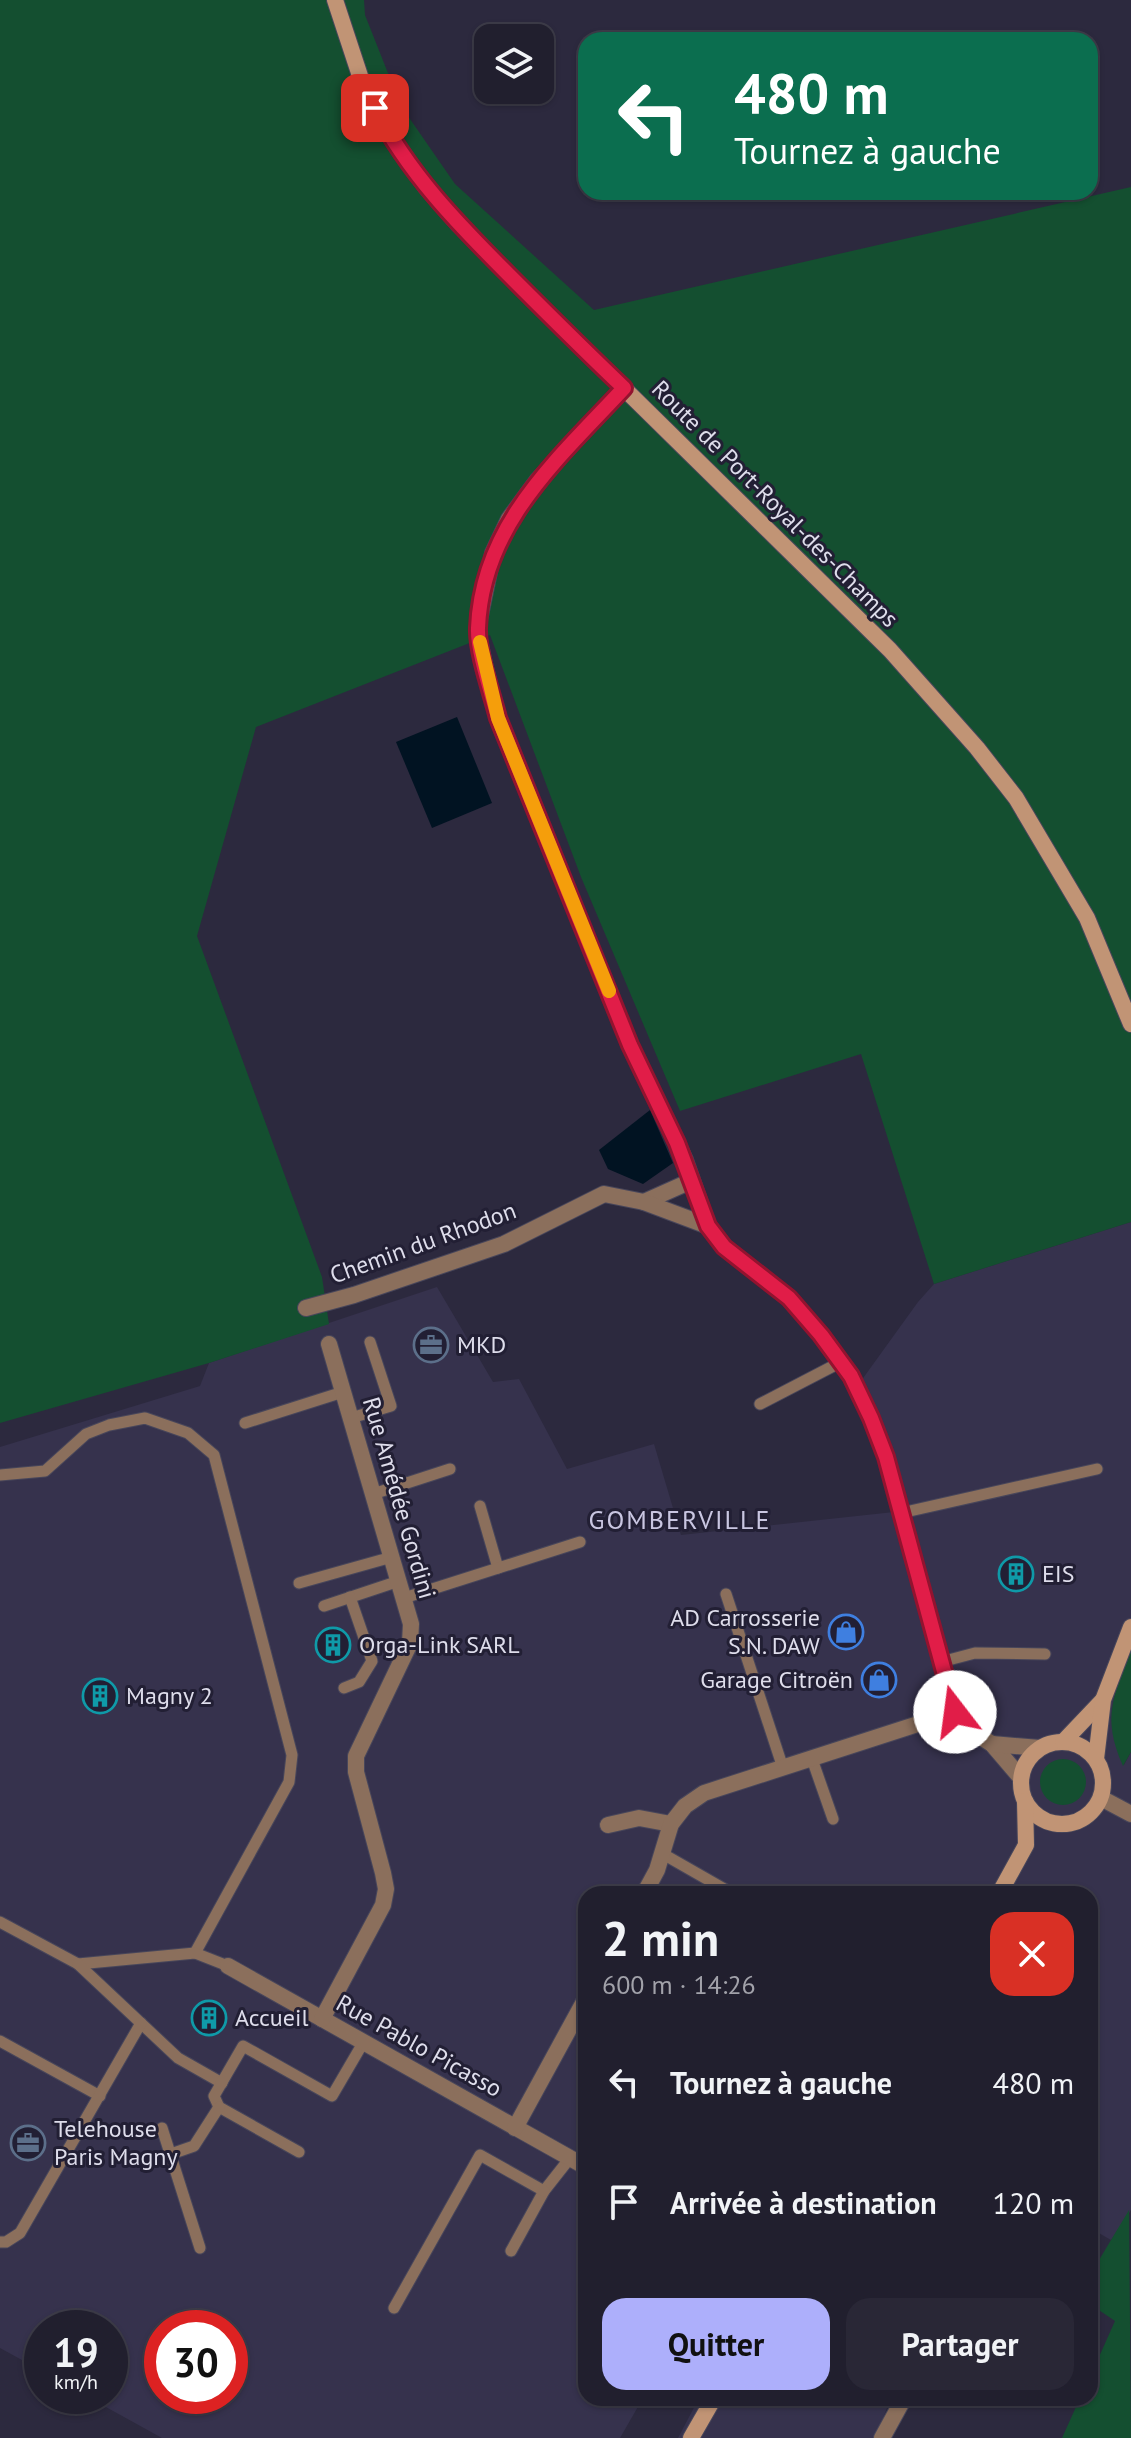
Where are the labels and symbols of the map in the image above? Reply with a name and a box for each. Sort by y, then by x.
pin [341,74,409,142]
street label: Route de Port-Royal-des-Champs [645,374,905,634]
street label: Chemin du Rhodon [325,1194,520,1291]
office icon: MKD [412,1326,450,1364]
place label: MKD [457,1329,506,1360]
street label: Rue Amédée Gordini [356,1393,443,1602]
district label: GOMBERVILLE [589,1503,771,1536]
building icon: EIS [997,1555,1035,1593]
place label: EIS [1042,1558,1075,1589]
place label: AD Carrosserie S.N. DAW [670,1602,820,1661]
shop icon: AD Carrosserie S.N. DAW [827,1613,865,1651]
building icon: Orga-Link SARL [314,1626,352,1664]
place label: Orga-Link SARL [359,1629,520,1660]
shop icon: Garage Citroën [860,1661,898,1699]
place label: Garage Citroën [700,1664,853,1695]
position arrow [913,1670,997,1754]
building icon: Magny 2 [81,1677,119,1715]
place label: Magny 2 [126,1680,213,1711]
street label: Rue Pablo Picasso [331,1987,508,2104]
building icon: Accueil [190,1999,228,2037]
place label: Accueil [235,2002,308,2033]
place label: Telehouse Paris Magny [54,2113,178,2172]
office icon: Telehouse Paris Magny [9,2124,47,2162]
speed limit sign: 30 [144,2310,248,2414]

